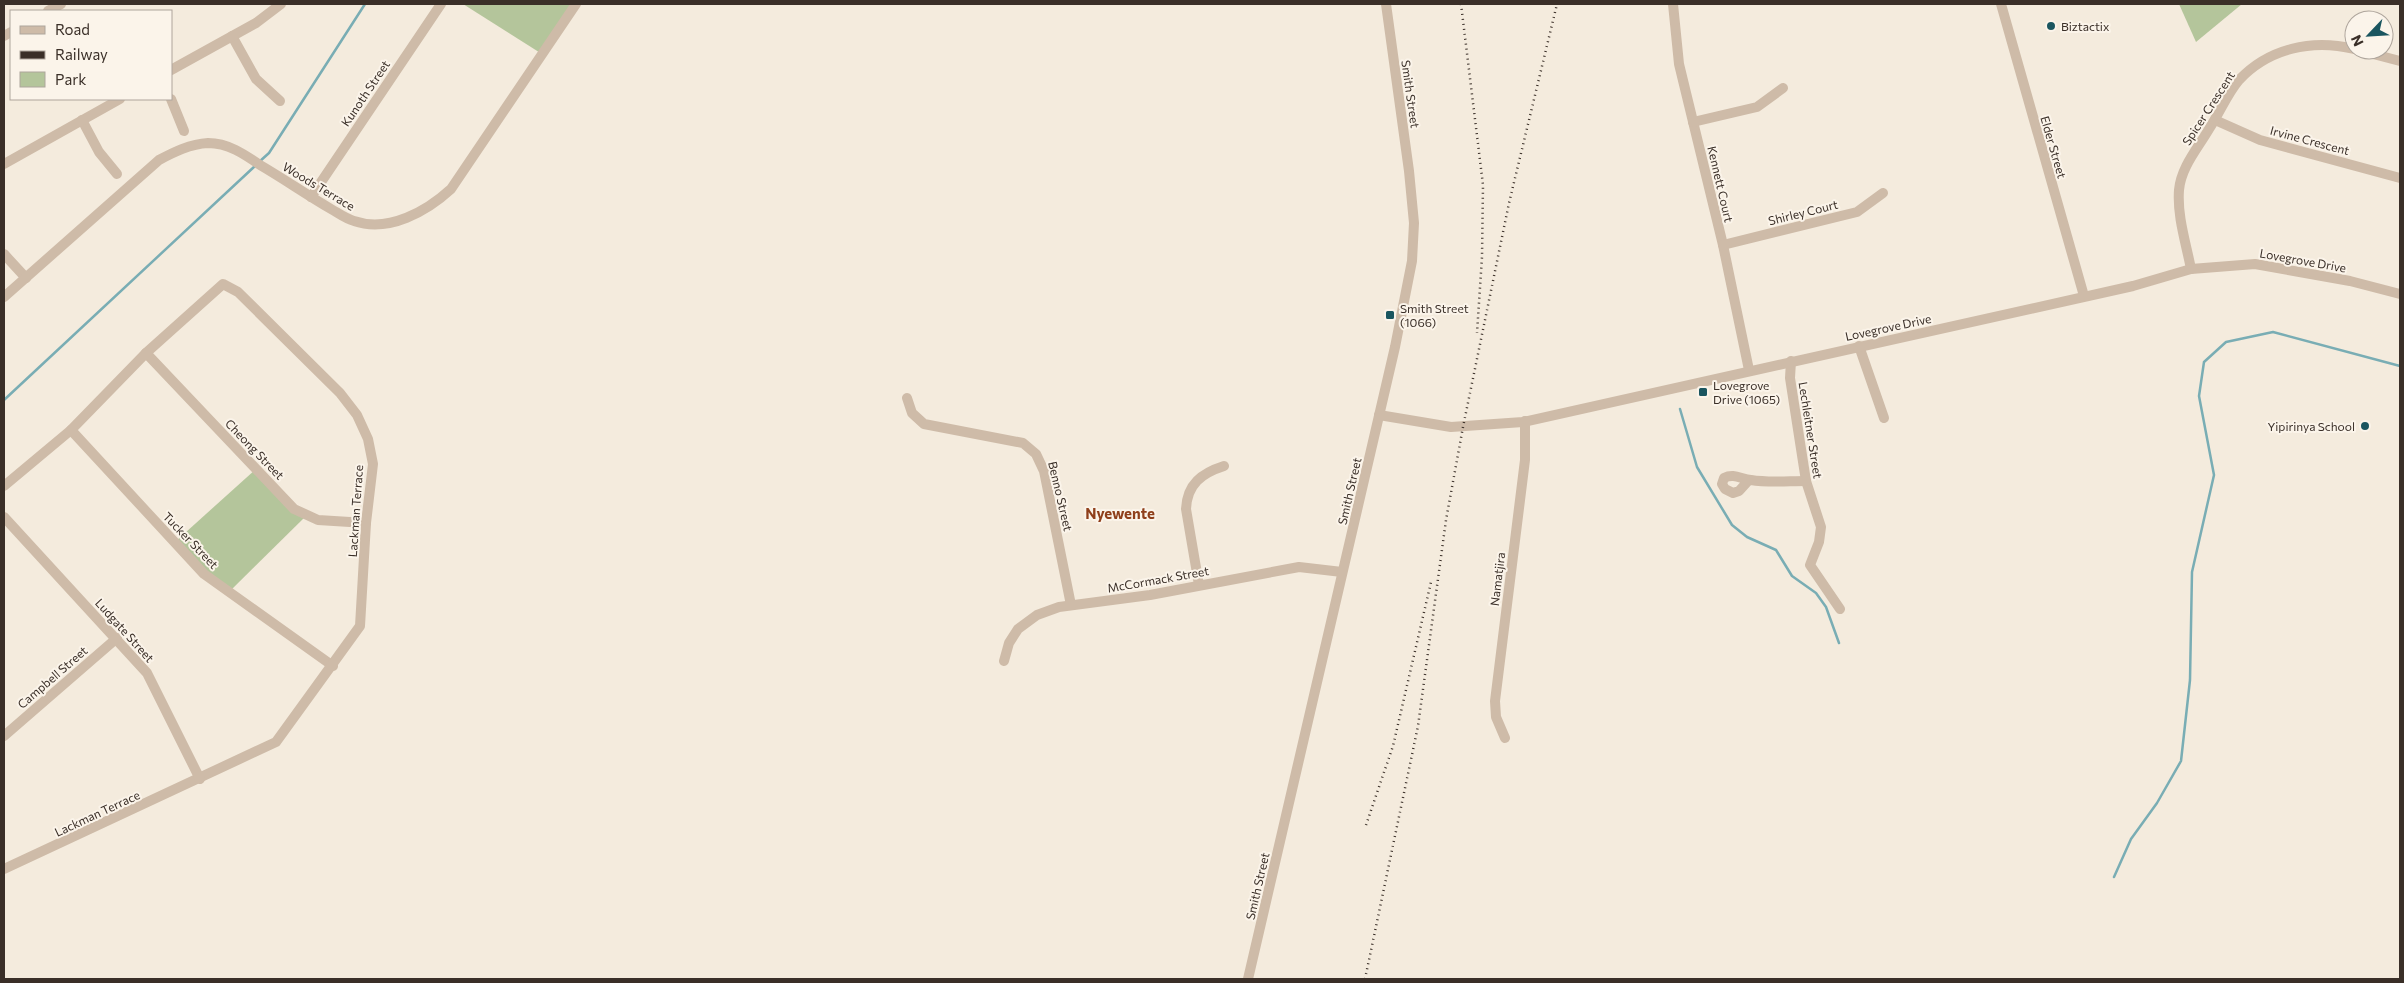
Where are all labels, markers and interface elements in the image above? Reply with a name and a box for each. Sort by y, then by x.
legend [10,10,172,100]
north arrow [2344,10,2394,60]
place label: Biztactix [2061,19,2110,33]
text: Road [55,20,90,38]
marker: Biztactix [2045,20,2057,32]
text: N [2347,32,2367,49]
text: Railway [55,45,108,63]
street label: Kunoth Street [338,57,392,129]
street label: Smith Street [1399,59,1423,129]
street label: Spicer Crescent [2179,68,2237,148]
text: Park [55,70,86,88]
street label: Elder Street [2038,114,2070,180]
street label: Irvine Crescent [2269,123,2351,157]
street label: Kennett Court [1705,144,1737,224]
street label: Woods Terrace [280,159,358,213]
street label: Shirley Court [1767,197,1839,227]
street label: Lovegrove Drive [2259,245,2347,275]
place label: Smith Street (1066) [1400,301,1469,329]
marker: Smith Street (1066) [1384,309,1396,321]
street label: Lovegrove Drive [1844,311,1932,343]
place label: Lovegrove Drive (1065) [1713,378,1780,406]
street label: Lechleitner Street [1796,381,1826,479]
marker: Lovegrove Drive (1065) [1697,386,1709,398]
street label: Cheong Street [223,416,287,482]
place label: Yipirinya School [2267,419,2355,433]
marker: Yipirinya School [2359,420,2371,432]
street label: Smith Street [1334,456,1364,526]
street label: Benno Street [1046,460,1076,532]
street label: Lackman Terrace [345,464,365,558]
district label: Nyewente [1085,504,1155,522]
street label: Tucker Street [161,509,221,571]
street label: Namatjira [1487,551,1507,607]
street label: McCormack Street [1106,563,1210,595]
street label: Ludgate Street [93,595,157,665]
street label: Campbell Street [14,643,90,711]
street label: Lackman Terrace [52,787,142,839]
street label: Smith Street [1242,851,1272,921]

